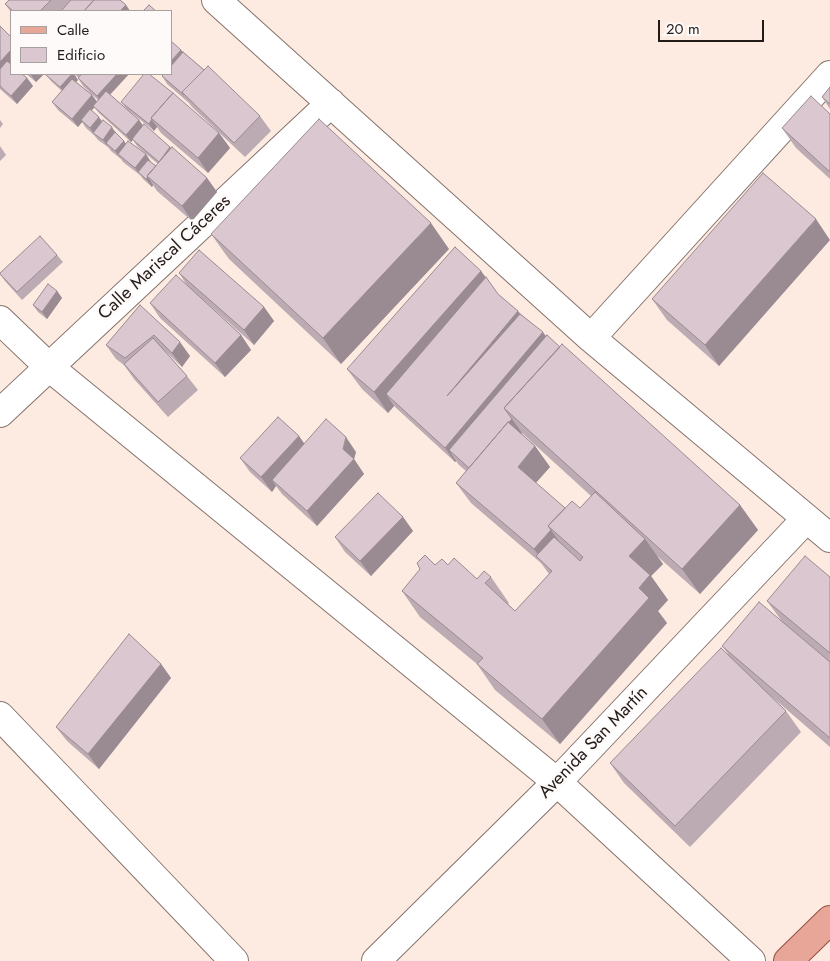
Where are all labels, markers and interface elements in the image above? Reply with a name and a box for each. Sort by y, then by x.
legend [10,10,172,75]
scale bar [660,10,766,42]
text: 20 m [666,18,700,40]
text: Calle [57,19,89,41]
text: Edificio [57,44,105,66]
street label: Calle Mariscal Cáceres [94,191,236,325]
street label: Avenida San Martín [535,682,653,804]

